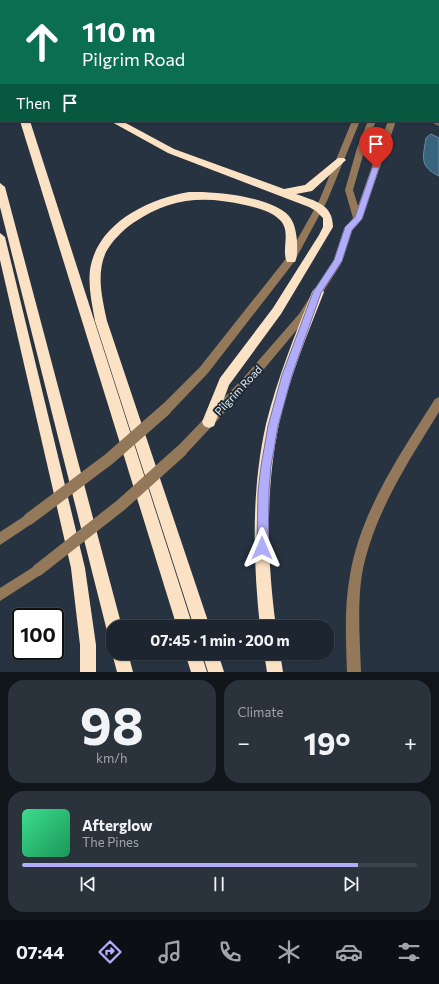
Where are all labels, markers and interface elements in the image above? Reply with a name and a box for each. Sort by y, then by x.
text: 110 m [82,14,156,48]
icon: ahead [16,16,68,68]
text: Pilgrim Road [82,48,185,70]
icon: arrive [59,92,81,114]
text: Then [16,94,51,112]
pin [359,127,393,168]
icon: arrive [365,133,387,155]
street label: Pilgrim Road [212,362,264,418]
position arrow [241,527,283,569]
speed limit sign: 100 [12,608,64,660]
text: 07:45 · 1 min · 200 m [150,631,290,649]
text: 98 [80,692,144,756]
text: Climate [238,704,283,720]
text: 19° [303,724,351,761]
text: − [238,729,250,756]
text: + [404,729,417,756]
text: km/h [96,750,128,766]
text: Afterglow [82,816,152,834]
text: The Pines [82,834,139,850]
icon: previous [77,873,99,895]
icon: pause [208,873,230,895]
icon: next [340,873,362,895]
icon: directions [96,938,124,966]
icon: music [156,938,184,966]
icon: phone [216,938,244,966]
icon: climate [275,938,303,966]
icon: car [335,938,363,966]
icon: filters [395,938,423,966]
text: 07:44 [16,941,64,963]

